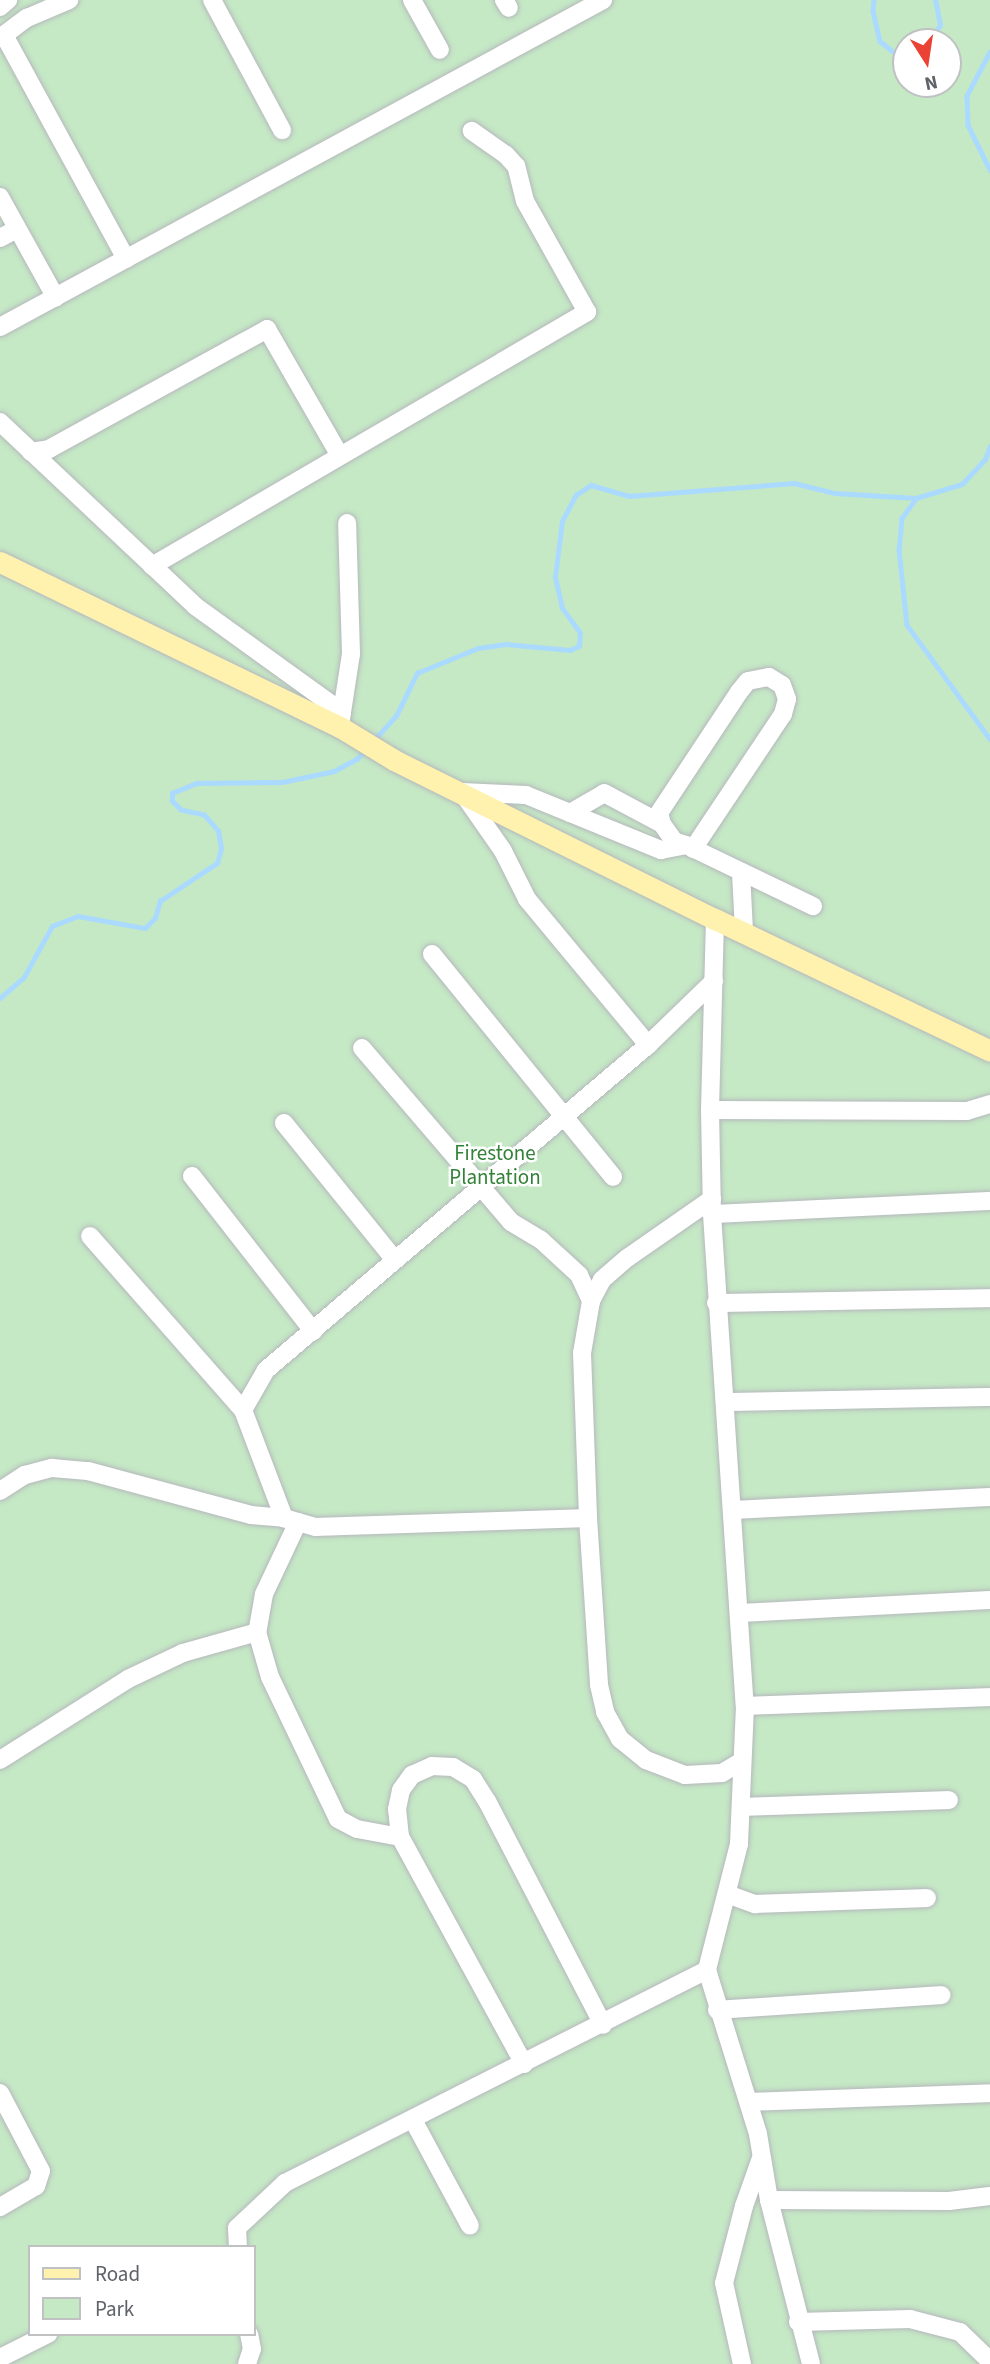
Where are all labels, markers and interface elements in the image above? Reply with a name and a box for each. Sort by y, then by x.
north arrow [892,28,962,98]
text: N [922,68,940,97]
park label: Firestone Plantation [449,1140,541,1190]
legend [28,2245,256,2336]
text: Road [95,2259,140,2289]
text: Park [95,2294,134,2324]

